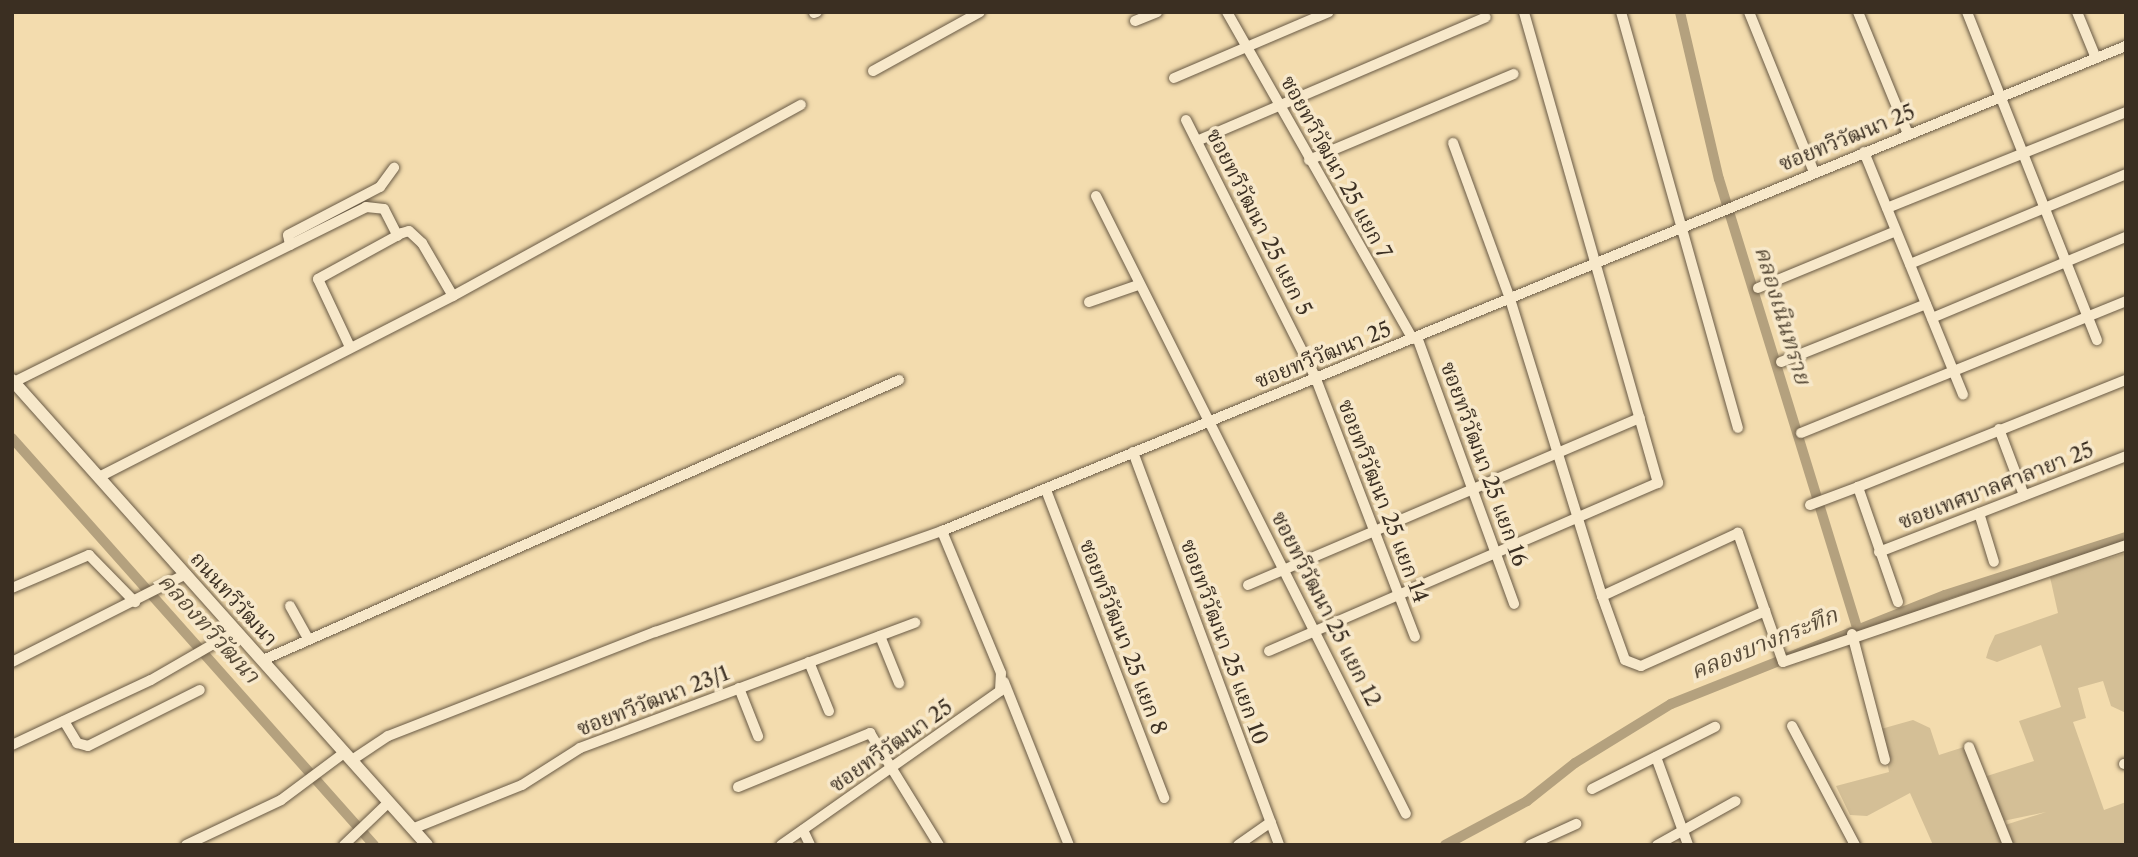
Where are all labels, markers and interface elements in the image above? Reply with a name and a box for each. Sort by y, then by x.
street label: ซอยทวีวัฒนา 25 แยก 7 [1275,71,1397,263]
street label: ซอยทวีวัฒนา 25 [1775,99,1919,177]
street label: ซอยทวีวัฒนา 25 แยก 5 [1201,124,1317,320]
water label: คลองเนินทราย [1749,243,1817,387]
street label: ซอยทวีวัฒนา 25 [1251,316,1395,394]
street label: ซอยทวีวัฒนา 25 แยก 16 [1435,358,1533,570]
street label: ซอยทวีวัฒนา 25 แยก 14 [1333,396,1433,606]
street label: ซอยเทศบาลศาลายา 25 [1895,437,2097,535]
street label: ซอยทวีวัฒนา 25 แยก 12 [1266,507,1386,711]
street label: ซอยทวีวัฒนา 25 แยก 8 [1074,536,1172,738]
street label: ซอยทวีวัฒนา 25 แยก 10 [1175,536,1273,748]
street label: ถนนทวีวัฒนา [185,547,283,651]
water label: คลองทวีวัฒนา [152,567,266,689]
water label: คลองบางกระทึก [1687,601,1841,685]
street label: ซอยทวีวัฒนา 23/1 [573,660,733,742]
street label: ซอยทวีวัฒนา 25 [825,694,957,798]

